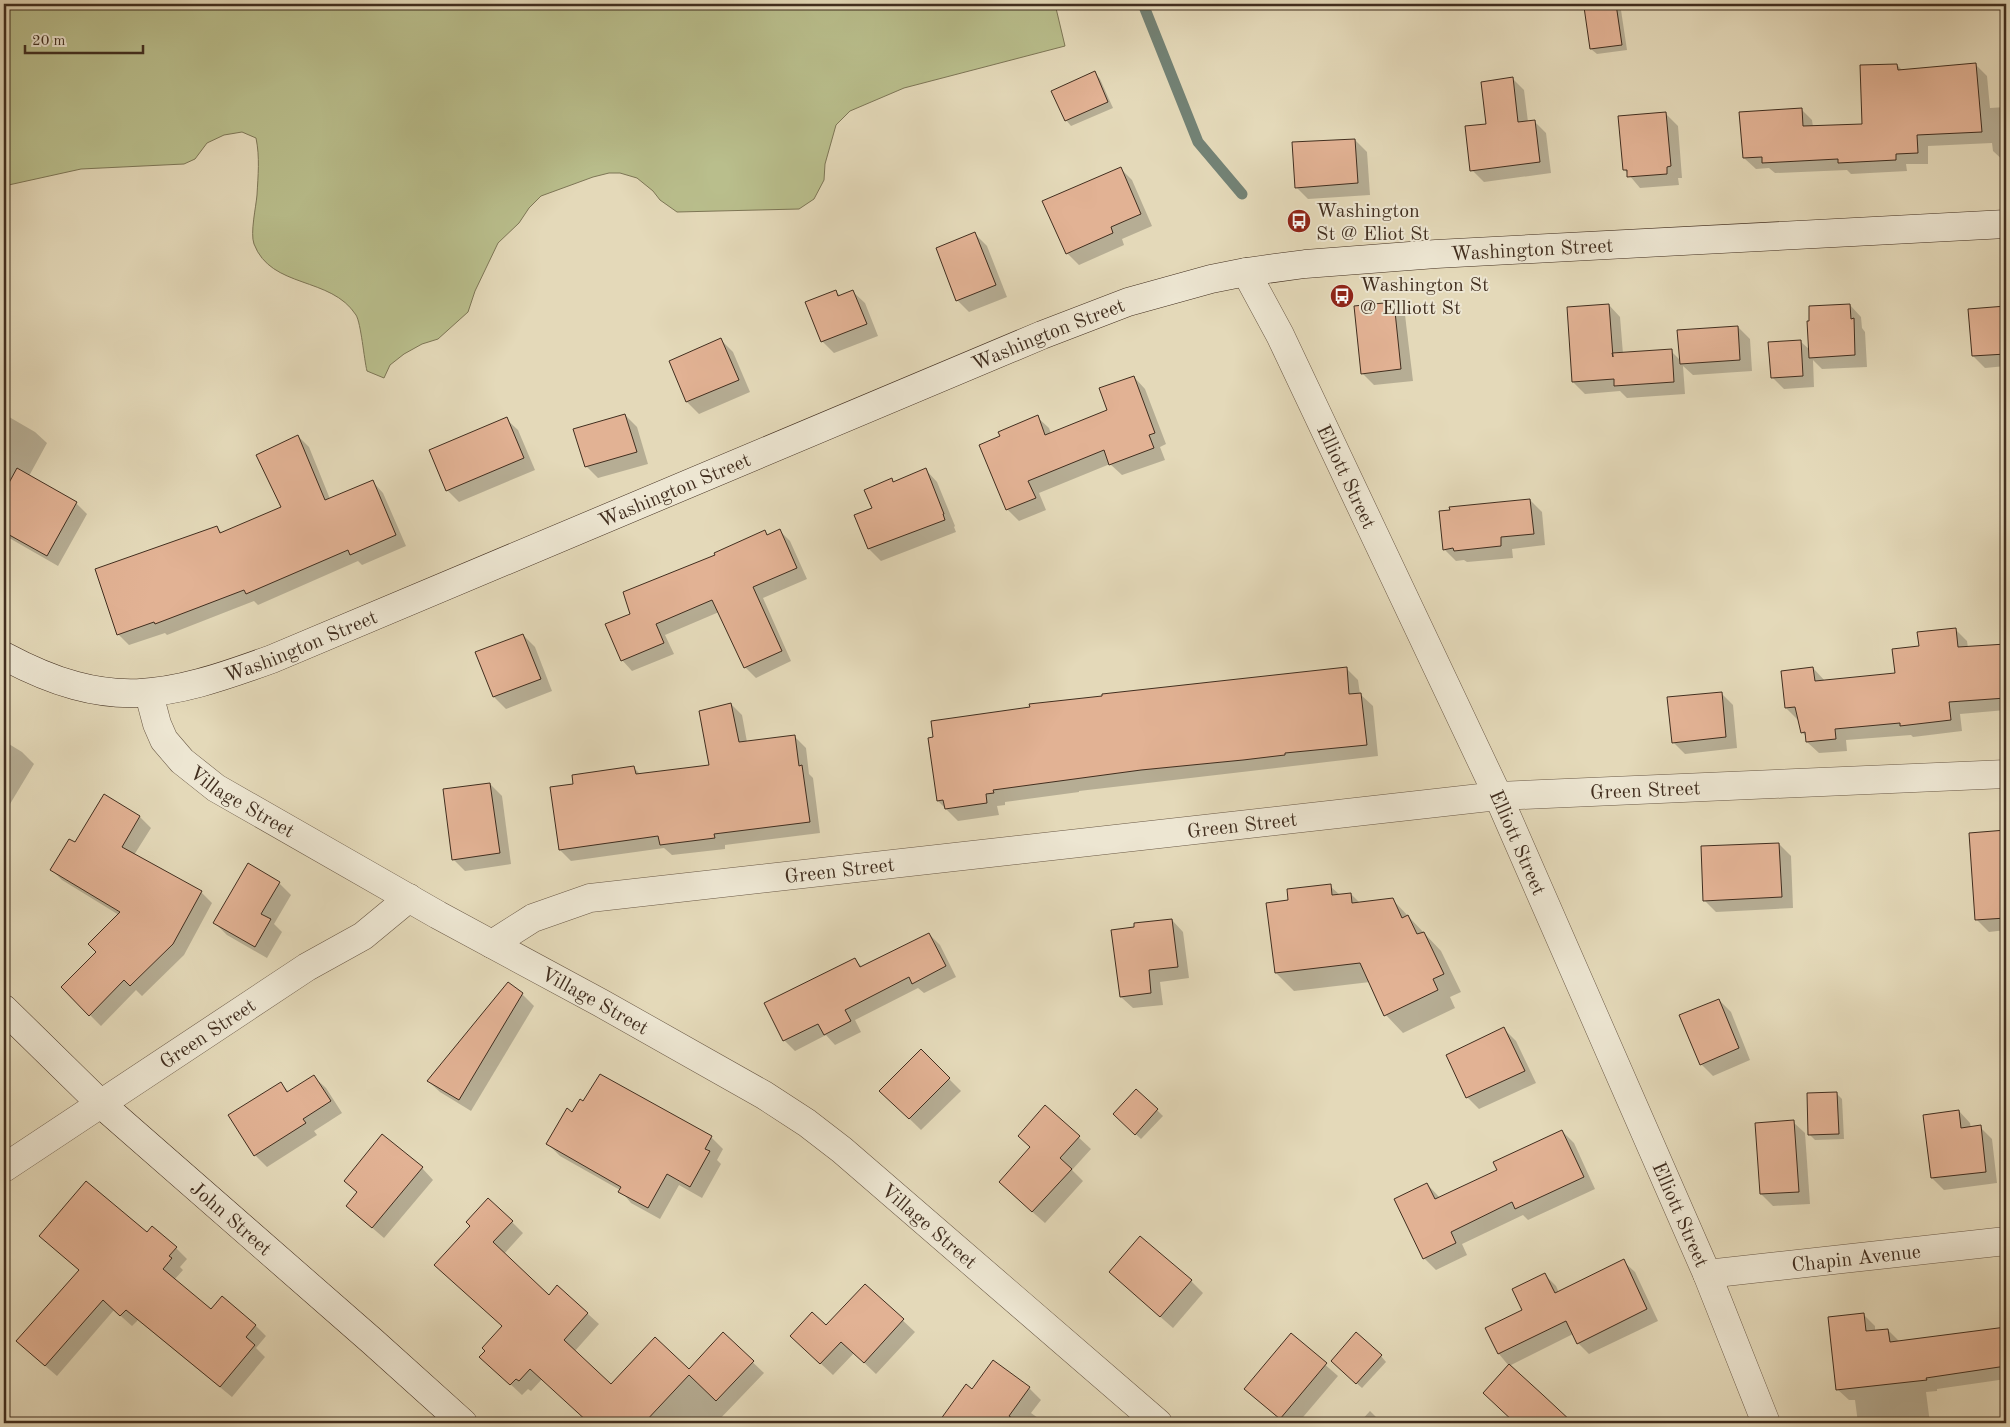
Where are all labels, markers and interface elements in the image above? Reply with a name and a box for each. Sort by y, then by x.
scale bar [25,22,142,54]
text: 20 m [32,34,66,49]
place label: Washington St @ Eliot St [1316,202,1430,245]
bus stop icon: Washington St @ Eliot St [1286,208,1312,234]
street label: Washington Street [1450,237,1614,265]
place label: Washington St @ Elliott St [1360,276,1489,319]
bus stop icon: Washington St @ Elliott St [1329,283,1355,309]
street label: Washington Street [970,296,1128,375]
street label: Elliott Street [1312,422,1378,532]
street label: Washington Street [596,451,754,532]
street label: Washington Street [222,608,381,687]
street label: Village Street [185,763,297,843]
street label: Green Street [1590,779,1701,804]
street label: Elliott Street [1485,787,1548,899]
street label: Green Street [1186,811,1298,843]
street label: Green Street [784,856,896,888]
street label: Village Street [537,964,651,1040]
street label: Green Street [157,996,260,1074]
street label: Elliott Street [1647,1159,1711,1271]
street label: John Street [185,1179,275,1260]
street label: Village Street [877,1181,980,1274]
street label: Chapin Avenue [1791,1242,1922,1277]

